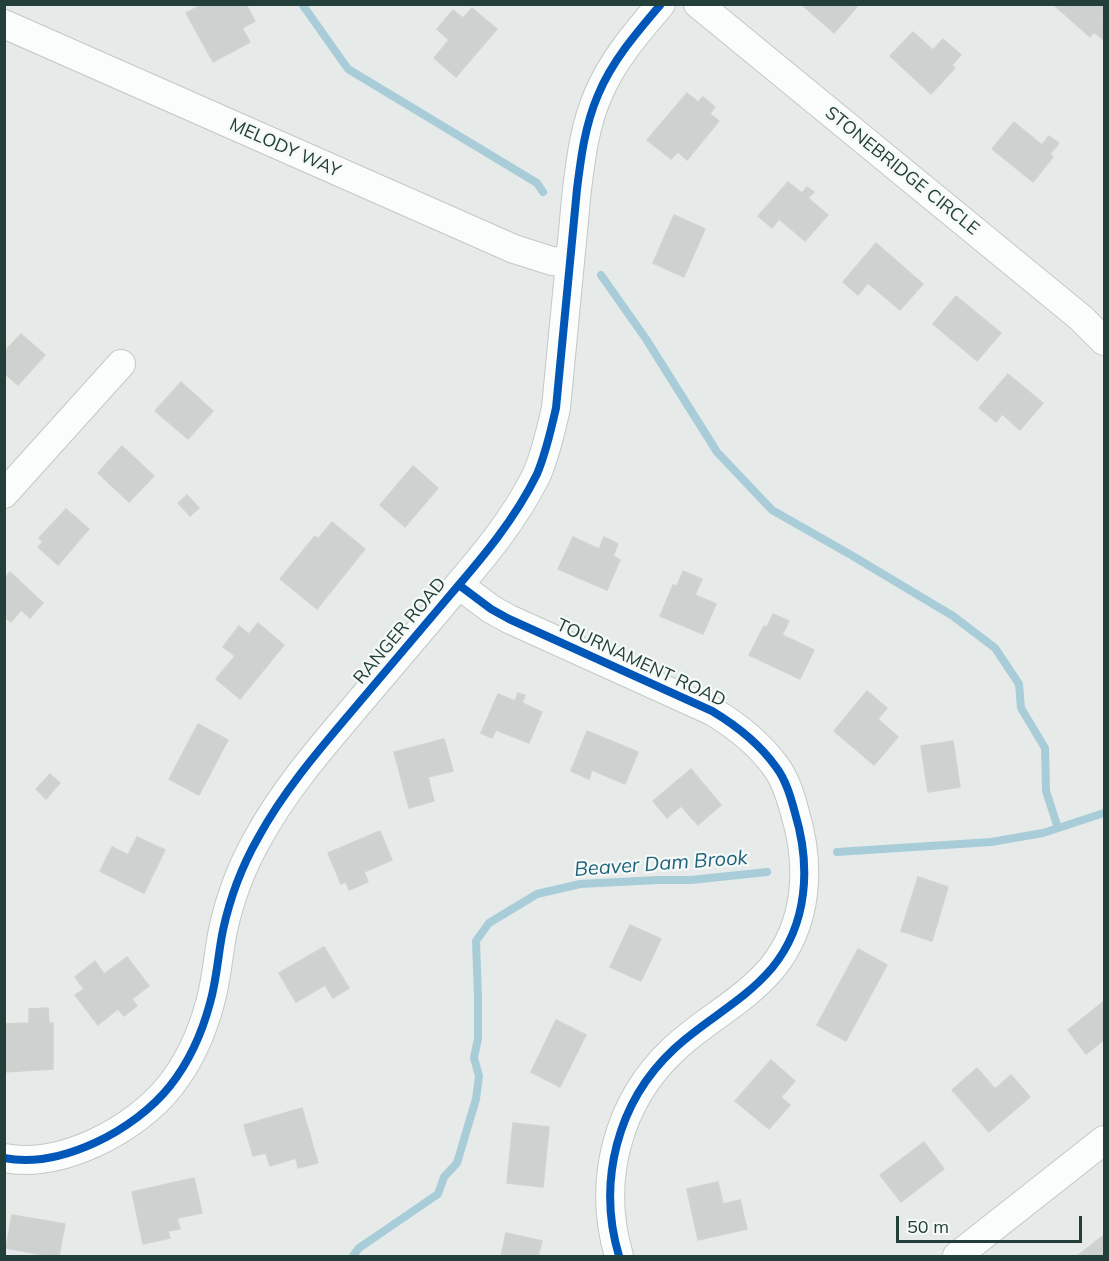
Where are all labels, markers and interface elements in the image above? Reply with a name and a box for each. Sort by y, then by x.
street label: STONEBRIDGE CIRCLE [821,102,983,240]
street label: MELODY WAY [226,114,344,182]
street label: RANGER ROAD [349,573,451,689]
street label: TOURNAMENT ROAD [553,614,729,712]
water label: Beaver Dam Brook [573,846,749,882]
scale bar [899,1204,1085,1242]
text: 50 m [907,1215,949,1238]

